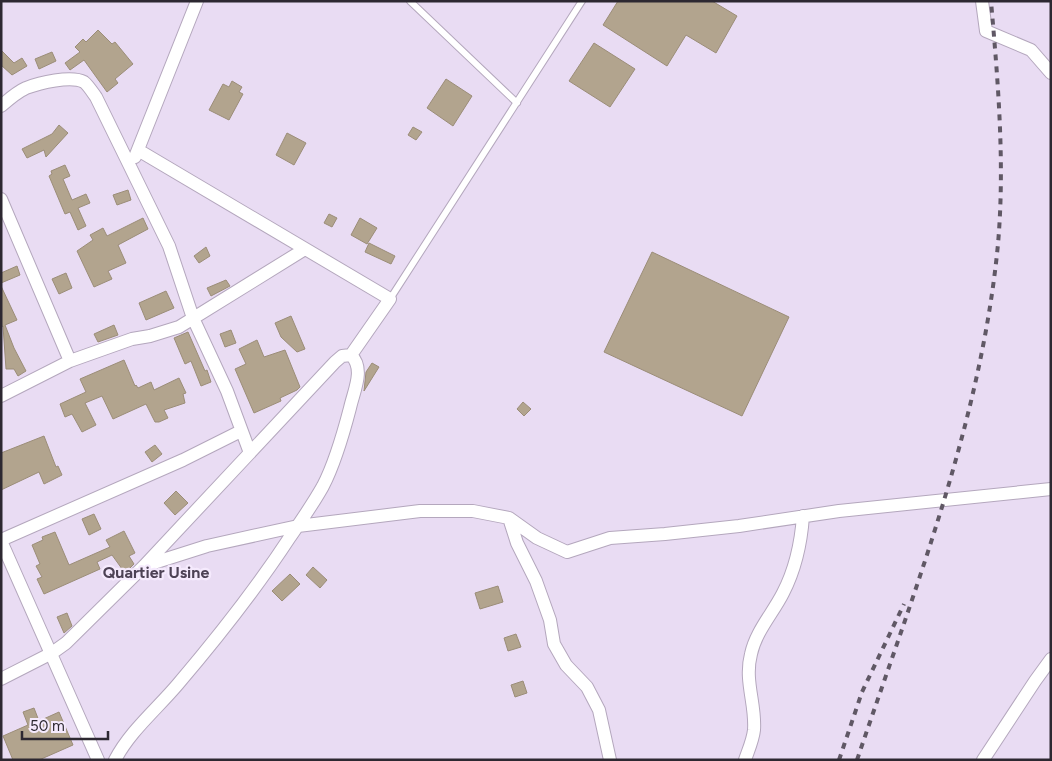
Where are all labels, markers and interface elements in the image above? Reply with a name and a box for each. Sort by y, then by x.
district label: Quartier Usine [103,563,209,582]
scale bar [22,708,109,740]
text: 50 m [30,717,65,735]

